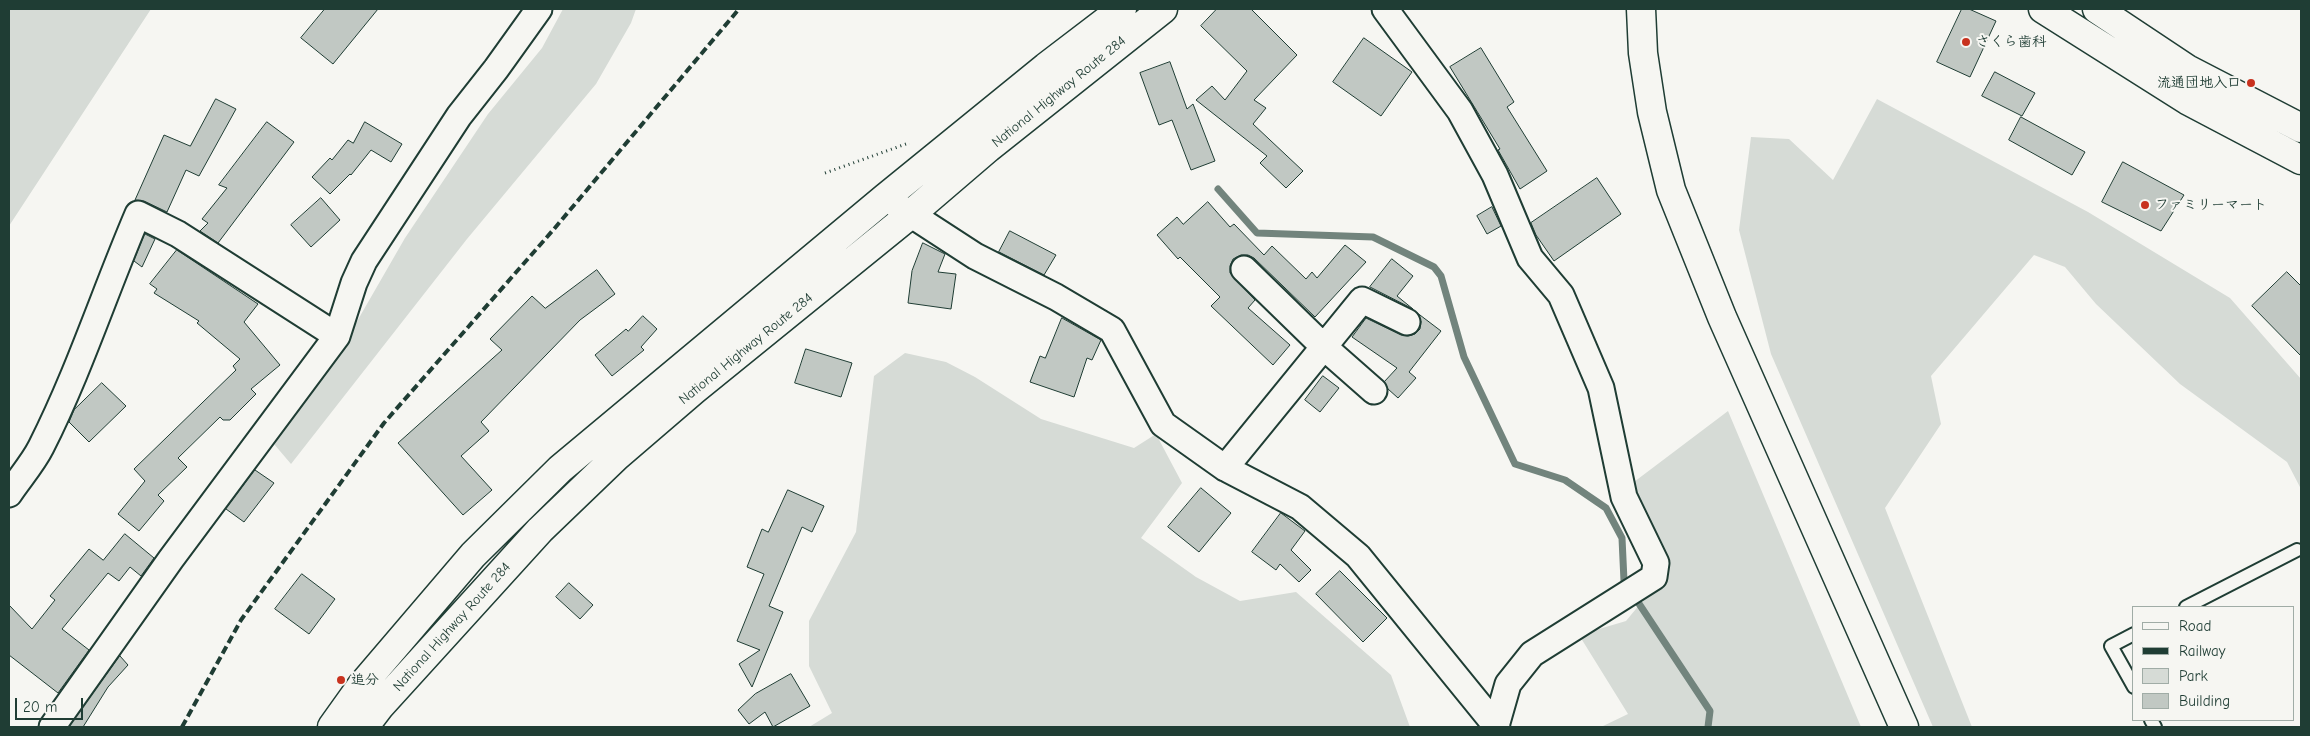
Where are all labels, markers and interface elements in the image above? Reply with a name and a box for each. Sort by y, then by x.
street label: National Highway Route 284 [989,33,1129,151]
place label: さくら歯科 [1976,34,2046,50]
marker: さくら歯科 [1960,36,1972,48]
place label: 流通団地入口 [2157,75,2241,91]
marker: 流通団地入口 [2245,77,2257,89]
place label: ファミリーマート [2155,197,2267,213]
marker: ファミリーマート [2139,199,2151,211]
street label: National Highway Route 284 [676,290,816,408]
street label: National Highway Route 284 [390,559,514,695]
legend [2132,606,2295,721]
text: Road [2179,617,2211,635]
text: Railway [2179,642,2225,660]
text: Park [2179,667,2208,685]
place label: 追分 [351,672,379,688]
marker: 追分 [335,674,347,686]
scale bar [18,688,85,720]
text: Building [2179,692,2230,710]
text: 20 m [23,698,57,716]

